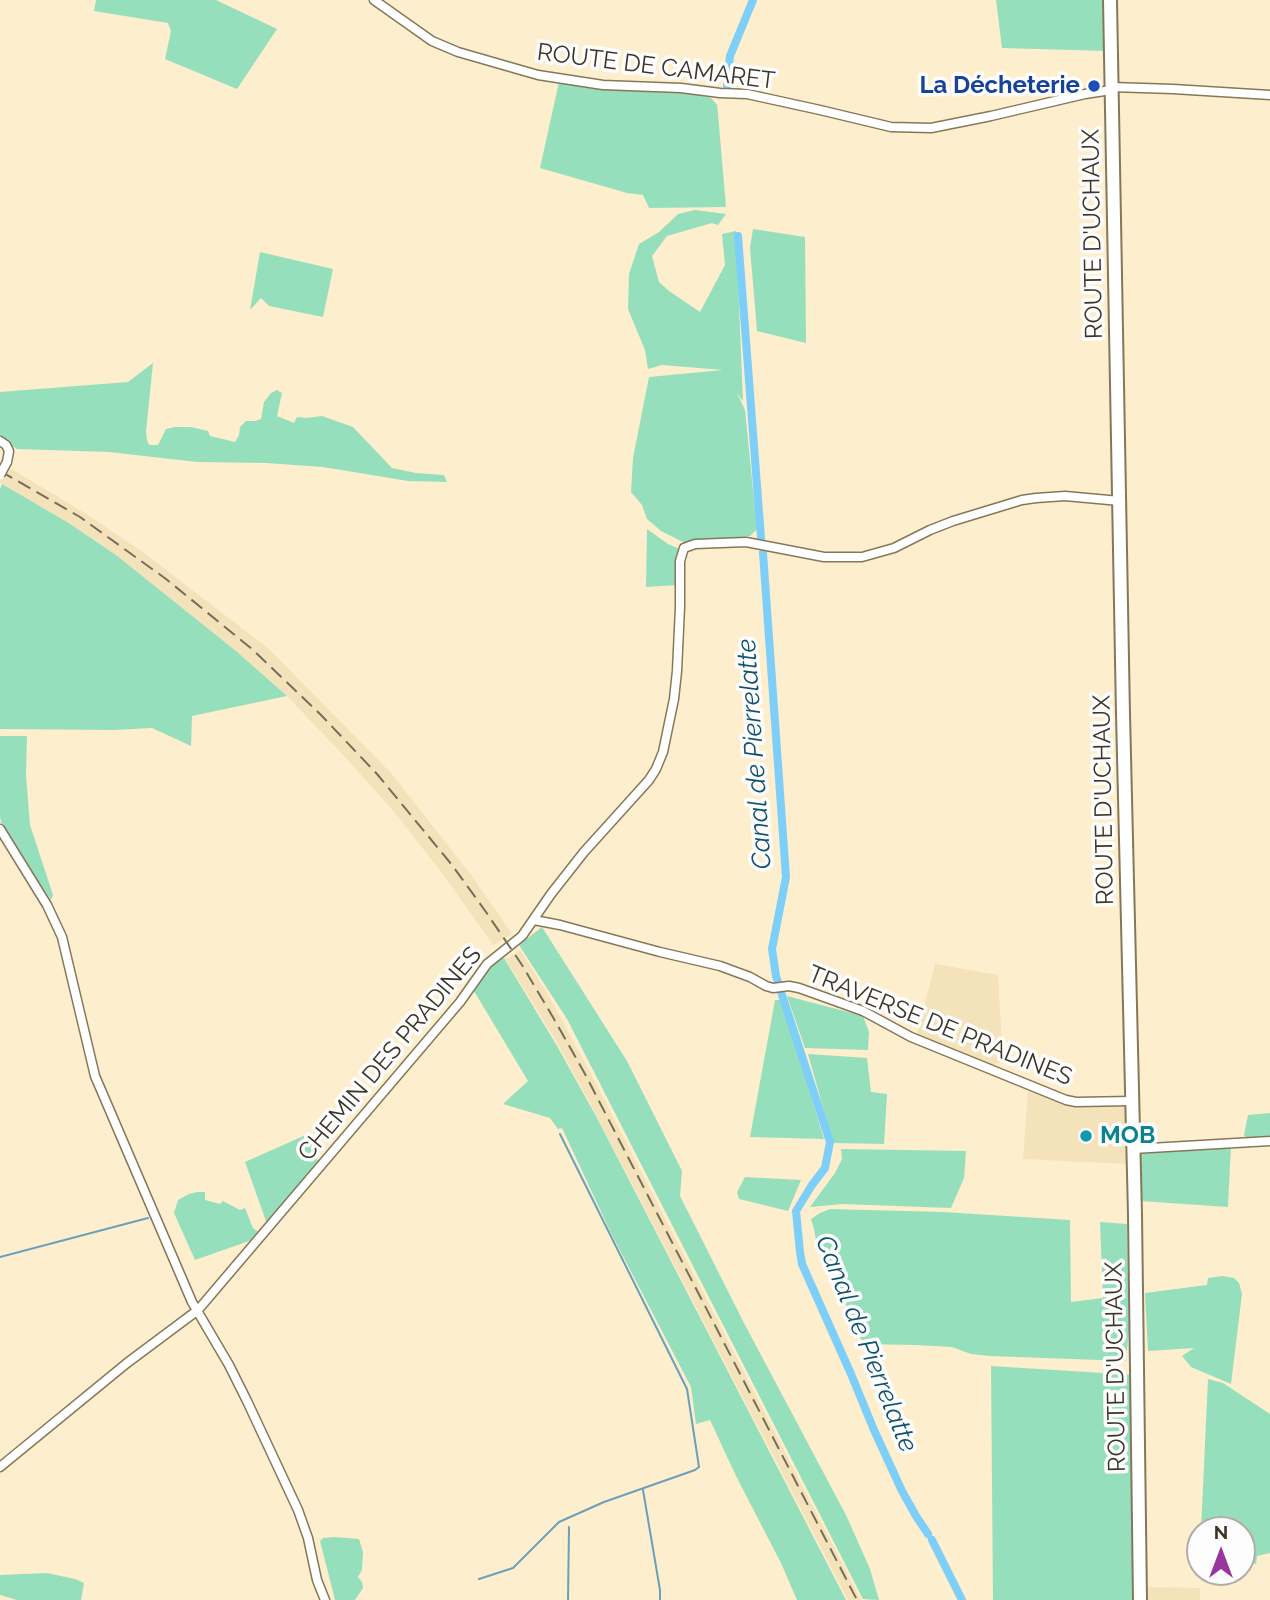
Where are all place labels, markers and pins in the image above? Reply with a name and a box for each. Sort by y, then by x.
place label: La Décheterie [919,72,1080,100]
marker: La Décheterie [1086,78,1102,94]
place label: MOB [1100,1122,1155,1150]
marker: MOB [1078,1128,1094,1144]

